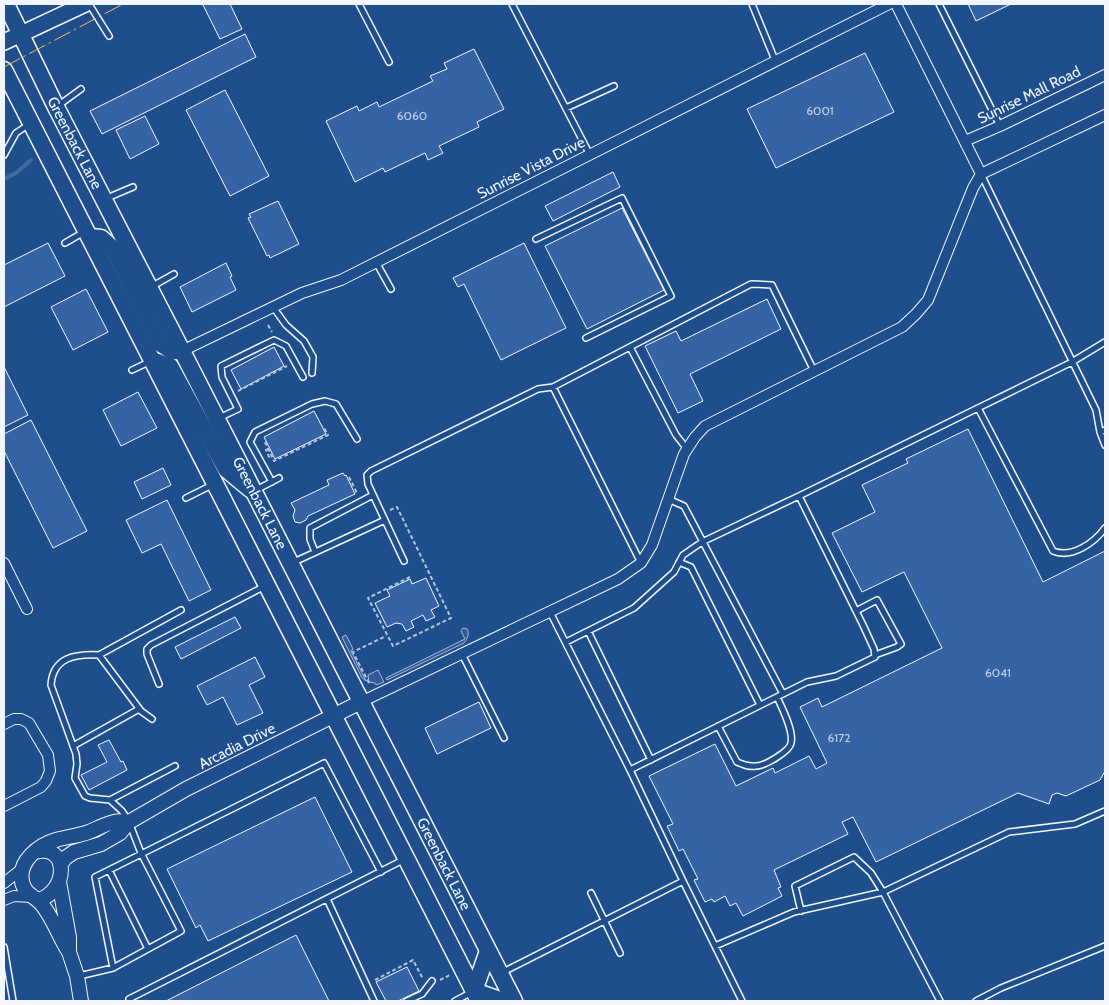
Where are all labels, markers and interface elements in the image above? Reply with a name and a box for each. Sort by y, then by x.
street label: Sunrise Mall Road [975,62,1083,128]
street label: Greenback Lane [43,94,106,193]
house number: 6001 [806,103,834,118]
house number: 6060 [397,108,427,123]
street label: Sunrise Vista Drive [474,133,588,203]
street label: Greenback Lane [229,454,291,553]
house number: 6041 [985,665,1011,680]
street label: Arcadia Drive [196,719,279,773]
house number: 6172 [828,730,850,745]
street label: Greenback Lane [413,815,475,913]

